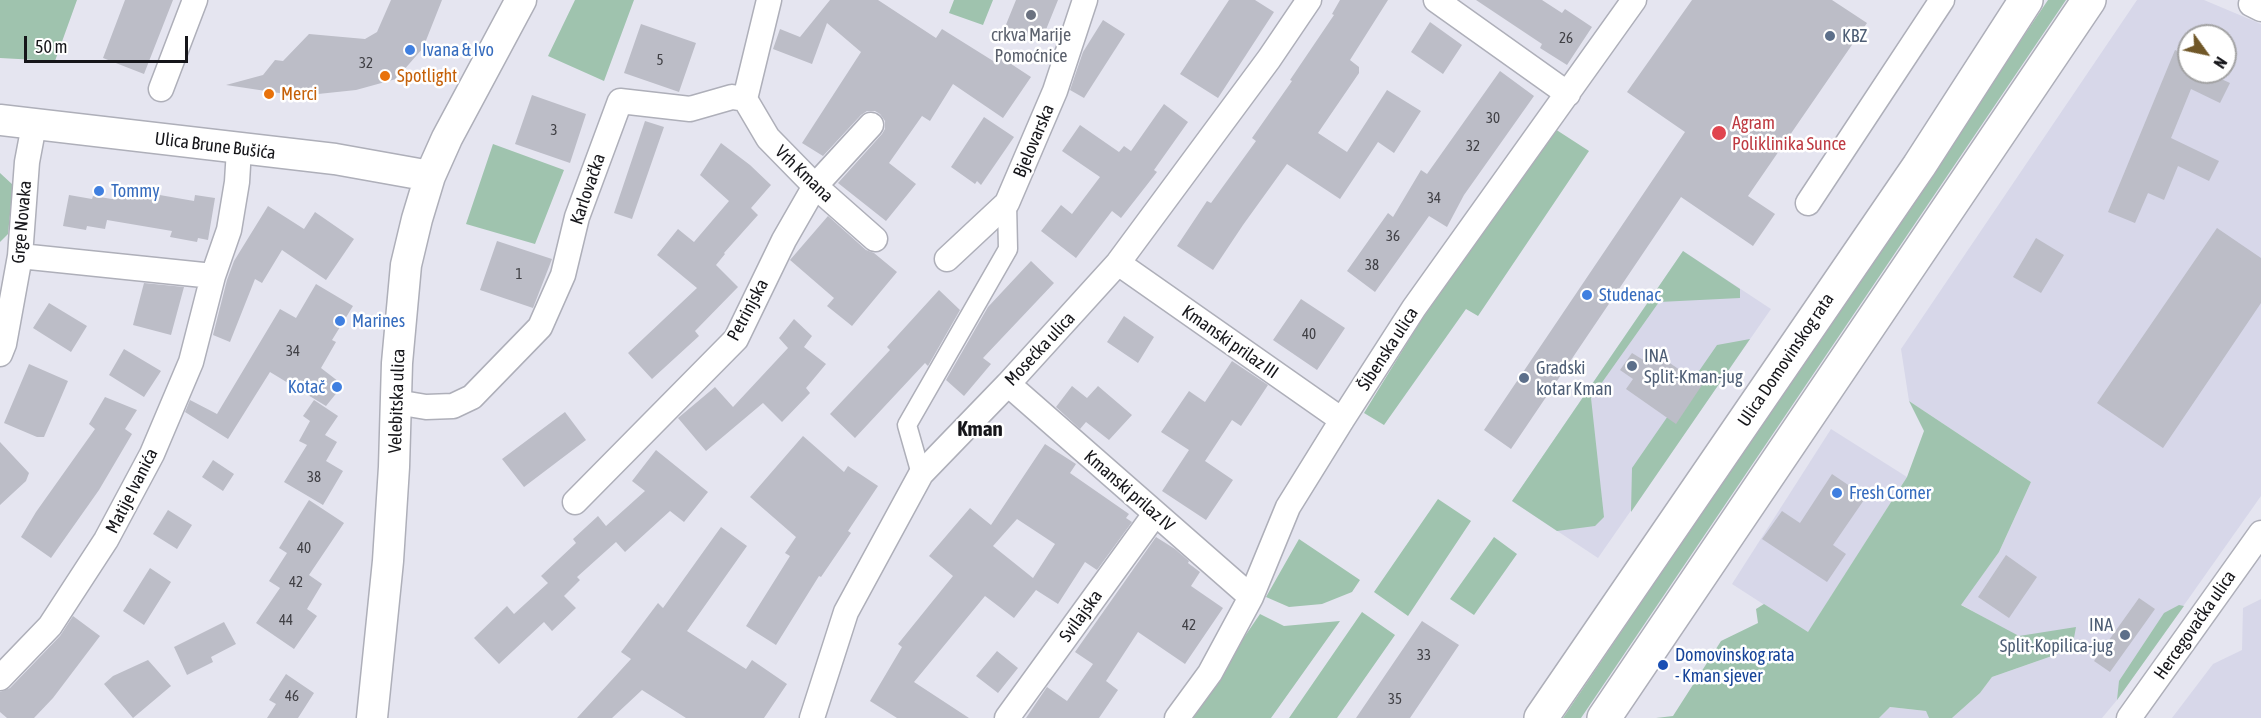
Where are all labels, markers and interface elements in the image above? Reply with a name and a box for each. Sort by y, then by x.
marker: crkva Marije Pomoćnice [1024,8,1038,22]
scale bar [27,24,190,62]
place label: crkva Marije Pomoćnice [991,24,1071,66]
north arrow [2177,24,2237,84]
place label: KBZ [1842,25,1867,47]
house number: 26 [1559,29,1573,47]
marker: KBZ [1823,29,1837,43]
text: 50 m [35,36,67,57]
place label: Ivana & Ivo [422,39,494,61]
marker: Ivana & Ivo [403,43,417,57]
house number: 5 [656,51,664,69]
house number: 32 [359,54,373,72]
text: N [2210,54,2231,72]
place label: Spotlight [397,65,457,87]
marker: Spotlight [378,69,392,83]
place label: Merci [281,83,317,105]
marker: Merci [262,87,276,101]
street label: Bjelovarska [1009,101,1059,181]
house number: 30 [1486,109,1500,127]
place label: Agram Poliklinika Sunce [1732,112,1846,154]
house number: 3 [550,121,558,139]
marker: Agram Poliklinika Sunce [1710,124,1728,142]
street label: Ulica Brune Bušića [153,128,277,164]
house number: 32 [1466,137,1480,155]
street label: Vrh Kmana [770,141,838,207]
street label: Karlovačka [566,151,610,227]
street label: Grge Novaka [8,180,36,264]
place label: Tommy [111,180,160,202]
marker: Tommy [92,184,106,198]
house number: 34 [1427,189,1441,207]
house number: 36 [1386,227,1400,245]
house number: 38 [1365,256,1379,274]
house number: 1 [515,265,523,283]
street label: Petrinjska [723,275,773,345]
place label: Studenac [1599,284,1661,306]
marker: Studenac [1580,288,1594,302]
street label: Ulica Domovinskog rata [1733,289,1839,431]
street label: Kmanski prilaz III [1177,301,1283,383]
street label: Šibenska ulica [1353,303,1423,395]
street label: Mosećka ulica [1000,308,1080,390]
place label: Marines [352,310,405,332]
marker: Marines [333,314,347,328]
house number: 40 [1302,325,1316,343]
house number: 34 [286,342,300,360]
place label: INA Split-Kman-jug [1644,345,1743,388]
street label: Velebitska ulica [384,348,410,454]
place label: Gradski kotar Kman [1536,357,1612,400]
marker: INA Split-Kman-jug [1625,359,1639,373]
marker: Gradski kotar Kman [1517,371,1531,385]
place label: Kotač [288,376,325,398]
marker: Kotač [330,380,344,394]
district label: Kman [957,416,1003,442]
street label: Matije Ivanića [101,445,163,537]
street label: Kmanski prilaz IV [1079,446,1179,536]
house number: 38 [307,468,321,486]
place label: Fresh Corner [1849,482,1931,504]
marker: Fresh Corner [1830,486,1844,500]
house number: 40 [297,539,311,557]
street label: Hercegovačka ulica [2149,566,2241,684]
house number: 42 [289,573,303,591]
street label: Svilajska [1055,586,1107,646]
house number: 44 [279,611,293,629]
place label: INA Split-Kopilica-jug [2000,614,2113,656]
house number: 42 [1182,616,1196,634]
marker: INA Split-Kopilica-jug [2118,628,2132,642]
place label: Domovinskog rata - Kman sjever [1675,644,1795,686]
house number: 33 [1417,646,1431,664]
marker: Domovinskog rata - Kman sjever [1656,658,1670,672]
house number: 46 [285,687,299,705]
house number: 35 [1388,690,1402,708]

